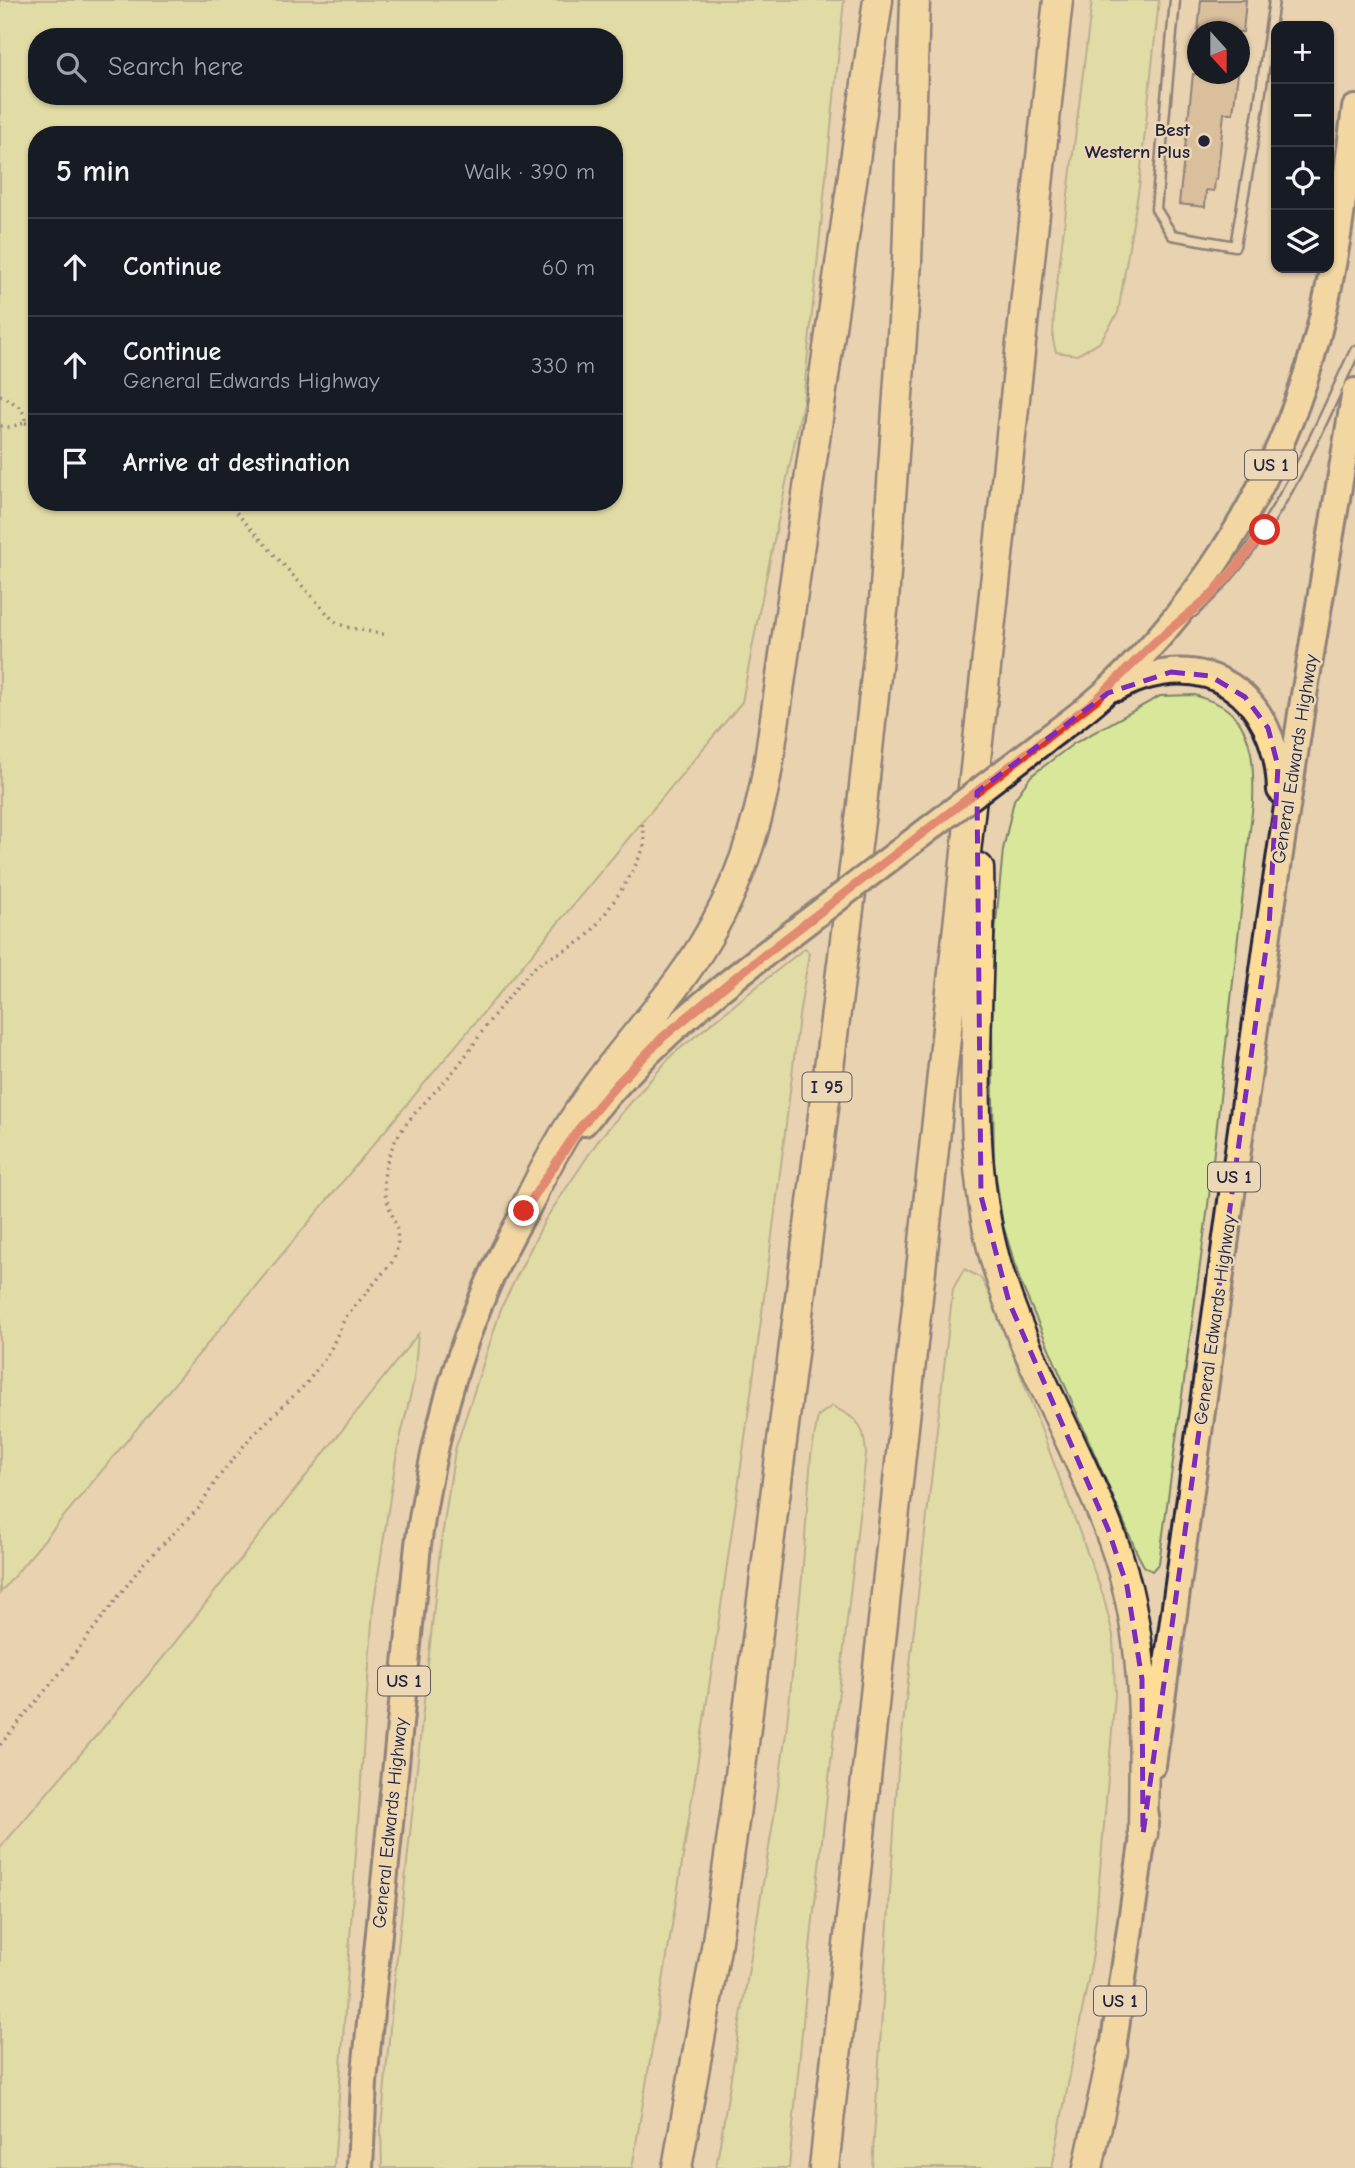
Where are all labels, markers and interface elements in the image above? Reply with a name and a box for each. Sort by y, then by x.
north arrow [1187,21,1250,84]
map controls [1271,21,1334,273]
button: + [1271,21,1334,84]
search box [28,28,623,105]
icon: search [52,48,90,86]
text: Search here [108,52,243,82]
button: − [1271,84,1334,147]
place label: Best Western Plus [1085,119,1191,163]
marker: Best Western Plus [1196,133,1212,149]
button: locate [1271,147,1334,210]
text: 5 min [56,154,130,189]
text: Walk · 390 m [465,158,595,185]
button: layers [1271,210,1334,273]
icon: ahead [56,248,94,286]
text: Continue [123,252,221,282]
text: 60 m [542,254,595,281]
text: Continue [123,337,221,367]
icon: ahead [56,346,94,384]
text: 330 m [531,352,595,379]
text: General Edwards Highway [123,367,380,394]
icon: arrive [56,444,94,482]
text: Arrive at destination [123,448,350,478]
road number: US 1 [1245,450,1297,480]
route start [1249,514,1280,545]
street label: General Edwards Highway [1268,652,1323,865]
road number: I 95 [802,1072,852,1102]
road number: US 1 [1208,1162,1260,1192]
route end [508,1195,539,1226]
street label: General Edwards Highway [1189,1213,1241,1426]
road number: US 1 [378,1666,430,1696]
street label: General Edwards Highway [368,1716,412,1930]
road number: US 1 [1094,1986,1146,2015]

